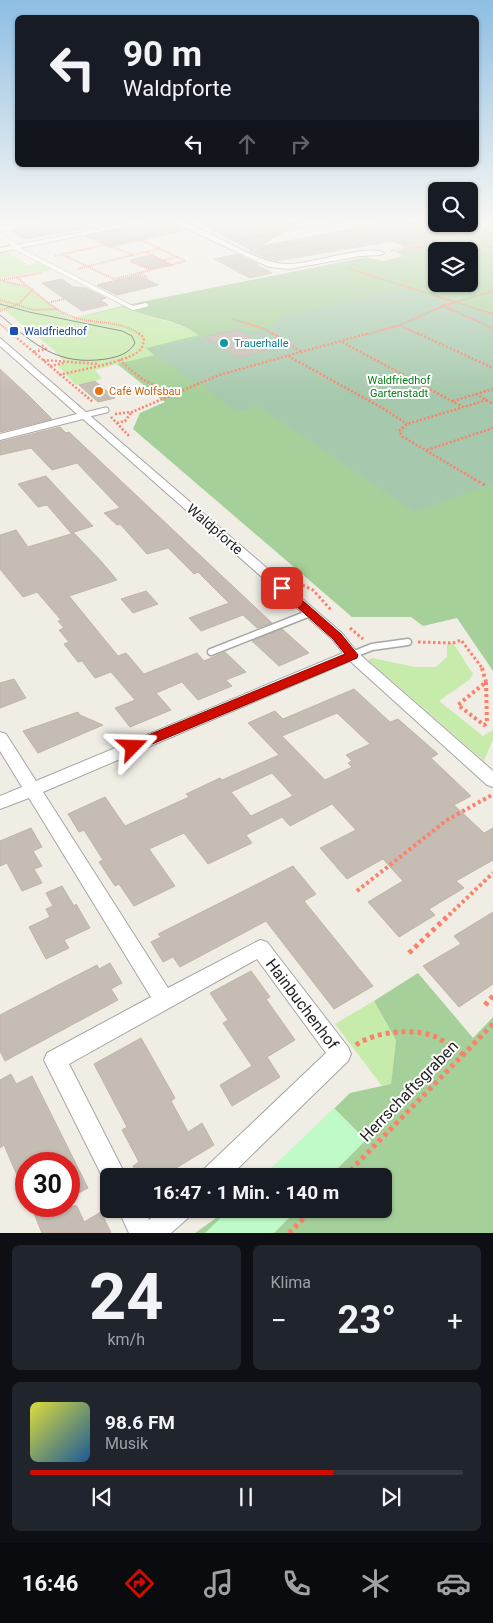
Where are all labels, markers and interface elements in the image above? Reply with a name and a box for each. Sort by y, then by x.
text: 90 m [123,34,202,75]
icon: left [40,35,105,100]
text: Waldpforte [123,76,231,101]
icon: left [180,130,208,158]
icon: ahead [233,130,261,158]
icon: right [286,130,314,158]
map controls [428,182,478,292]
button: search [428,182,478,232]
button: layers [428,242,478,292]
marker: Waldfriedhof [8,325,20,337]
place label: Waldfriedhof [24,325,87,338]
marker: Trauerhalle [218,337,230,349]
place label: Trauerhalle [234,337,289,350]
park label: Waldfriedhof Gartenstadt [368,374,431,400]
marker: Café Wolfsbau [93,385,105,397]
place label: Café Wolfsbau [109,385,181,398]
street label: Waldpforte [184,500,246,558]
pin [261,567,303,609]
icon: arrive [268,574,296,602]
position arrow [106,720,158,772]
street label: Hainbuchenhof [262,955,343,1053]
street label: Herrschaftsgraben [356,1037,462,1145]
speed limit sign: 30 [15,1152,80,1217]
text: 16:47 · 1 Min. · 140 m [153,1181,339,1204]
text: 24 [89,1259,164,1335]
text: Klima [271,1273,311,1292]
text: 23° [338,1298,396,1342]
text: − [271,1304,287,1337]
text: + [447,1304,463,1337]
text: km/h [107,1330,145,1349]
text: 98.6 FM [105,1411,175,1434]
text: Musik [105,1434,148,1453]
icon: previous [88,1483,116,1511]
icon: pause [232,1483,260,1511]
icon: next [377,1483,405,1511]
icon: directions [122,1566,157,1601]
icon: music [201,1566,236,1601]
icon: phone [279,1566,314,1601]
icon: climate [358,1566,393,1601]
icon: car [436,1566,471,1601]
text: 16:46 [22,1571,78,1596]

